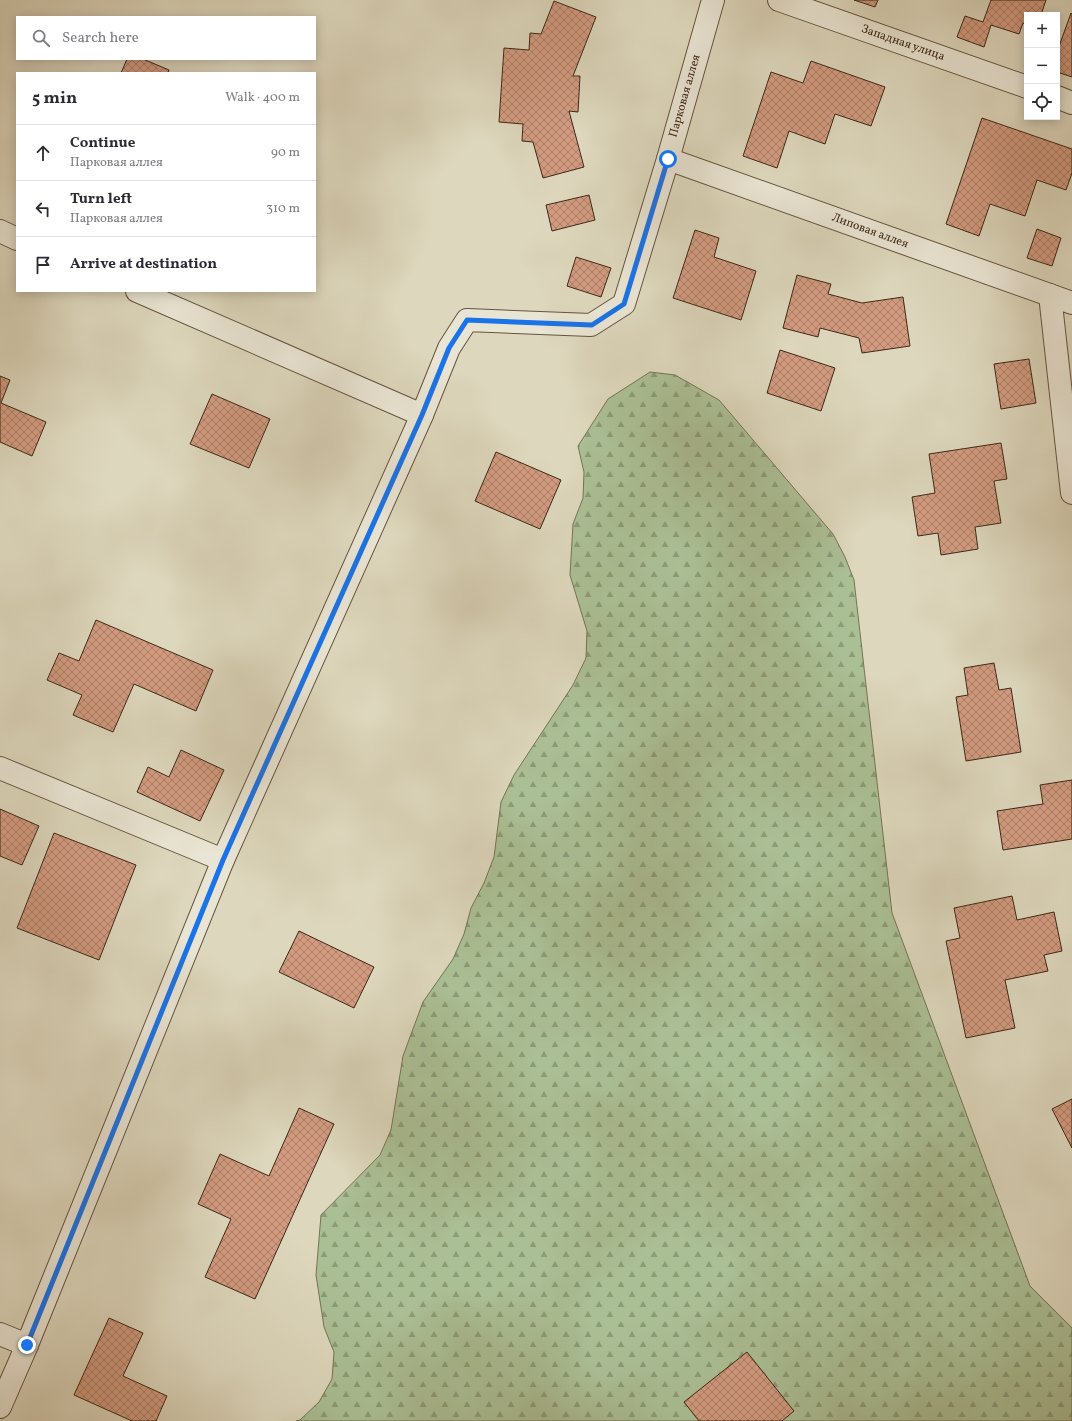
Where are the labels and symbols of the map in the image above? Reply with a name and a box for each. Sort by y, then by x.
street label: Западная улица [859,21,947,65]
street label: Парковая аллея [665,53,705,139]
route start [659,150,677,168]
street label: Липовая аллея [829,210,911,252]
route end [18,1336,36,1354]

